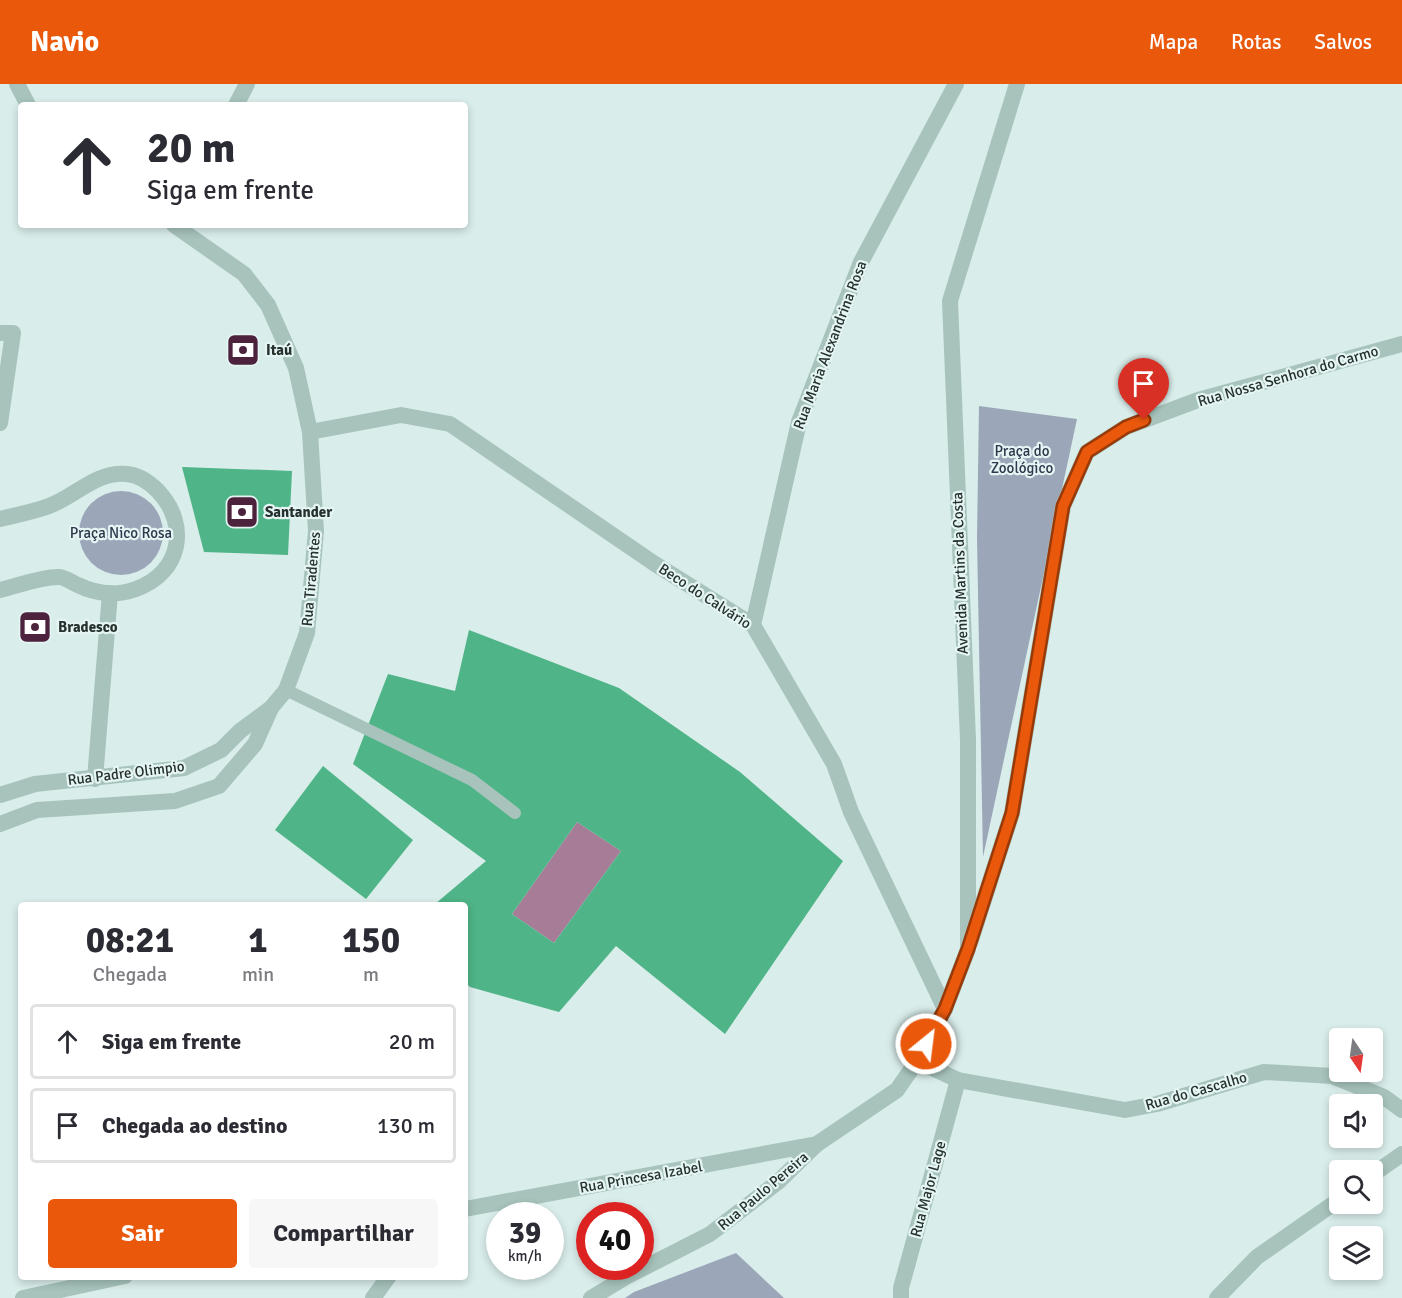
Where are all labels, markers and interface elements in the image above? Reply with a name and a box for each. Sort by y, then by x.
text: Navio [30,25,99,59]
text: Mapa [1149,29,1198,55]
text: Rotas [1231,29,1281,55]
text: Salvos [1314,29,1372,55]
text: 20 m [147,123,236,174]
icon: ahead [48,126,126,204]
text: Siga em frente [147,174,314,207]
street label: Rua Maria Alexandrina Rosa [789,258,871,432]
bank icon: Itaú [225,332,261,368]
place label: Itaú [266,341,292,359]
street label: Rua Nossa Senhora do Carmo [1196,342,1381,410]
pin [1118,358,1169,420]
icon: arrive [1127,367,1160,400]
park label: Praça do Zoológico [991,442,1053,477]
street label: Avenida Martins da Costa [948,492,972,654]
bank icon: Santander [224,494,260,530]
place label: Santander [265,503,332,521]
park label: Praça Nico Rosa [70,524,172,542]
street label: Rua Tiradentes [298,530,324,627]
street label: Beco do Calvário [655,559,755,633]
bank icon: Bradesco [17,609,53,645]
place label: Bradesco [58,618,118,636]
street label: Rua Padre Olimpio [67,757,186,789]
text: 08:21 [86,918,174,963]
text: 1 [248,918,268,963]
text: 150 [342,918,400,963]
text: Chegada [93,962,167,987]
text: min [242,962,274,987]
text: m [363,962,379,987]
position arrow [894,1012,958,1076]
icon: ahead [51,1025,84,1058]
text: Siga em frente [102,1028,241,1055]
text: 20 m [389,1028,435,1055]
north arrow [1329,1028,1383,1082]
map controls [1329,1028,1383,1280]
street label: Rua do Cascalho [1143,1068,1249,1114]
button: sound [1329,1094,1383,1148]
icon: arrive [51,1109,84,1142]
text: Chegada ao destino [102,1112,288,1139]
text: 130 m [377,1112,435,1139]
street label: Rua Major Lage [906,1139,950,1239]
street label: Rua Paulo Pereira [714,1148,812,1234]
street label: Rua Princesa Izabel [578,1157,704,1197]
button: search [1329,1160,1383,1214]
button: Sair [48,1199,237,1268]
button: Compartilhar [249,1199,438,1268]
speed limit sign: 40 [576,1202,654,1280]
text: 39 [509,1215,541,1252]
button: layers [1329,1226,1383,1280]
text: km/h [508,1247,542,1265]

